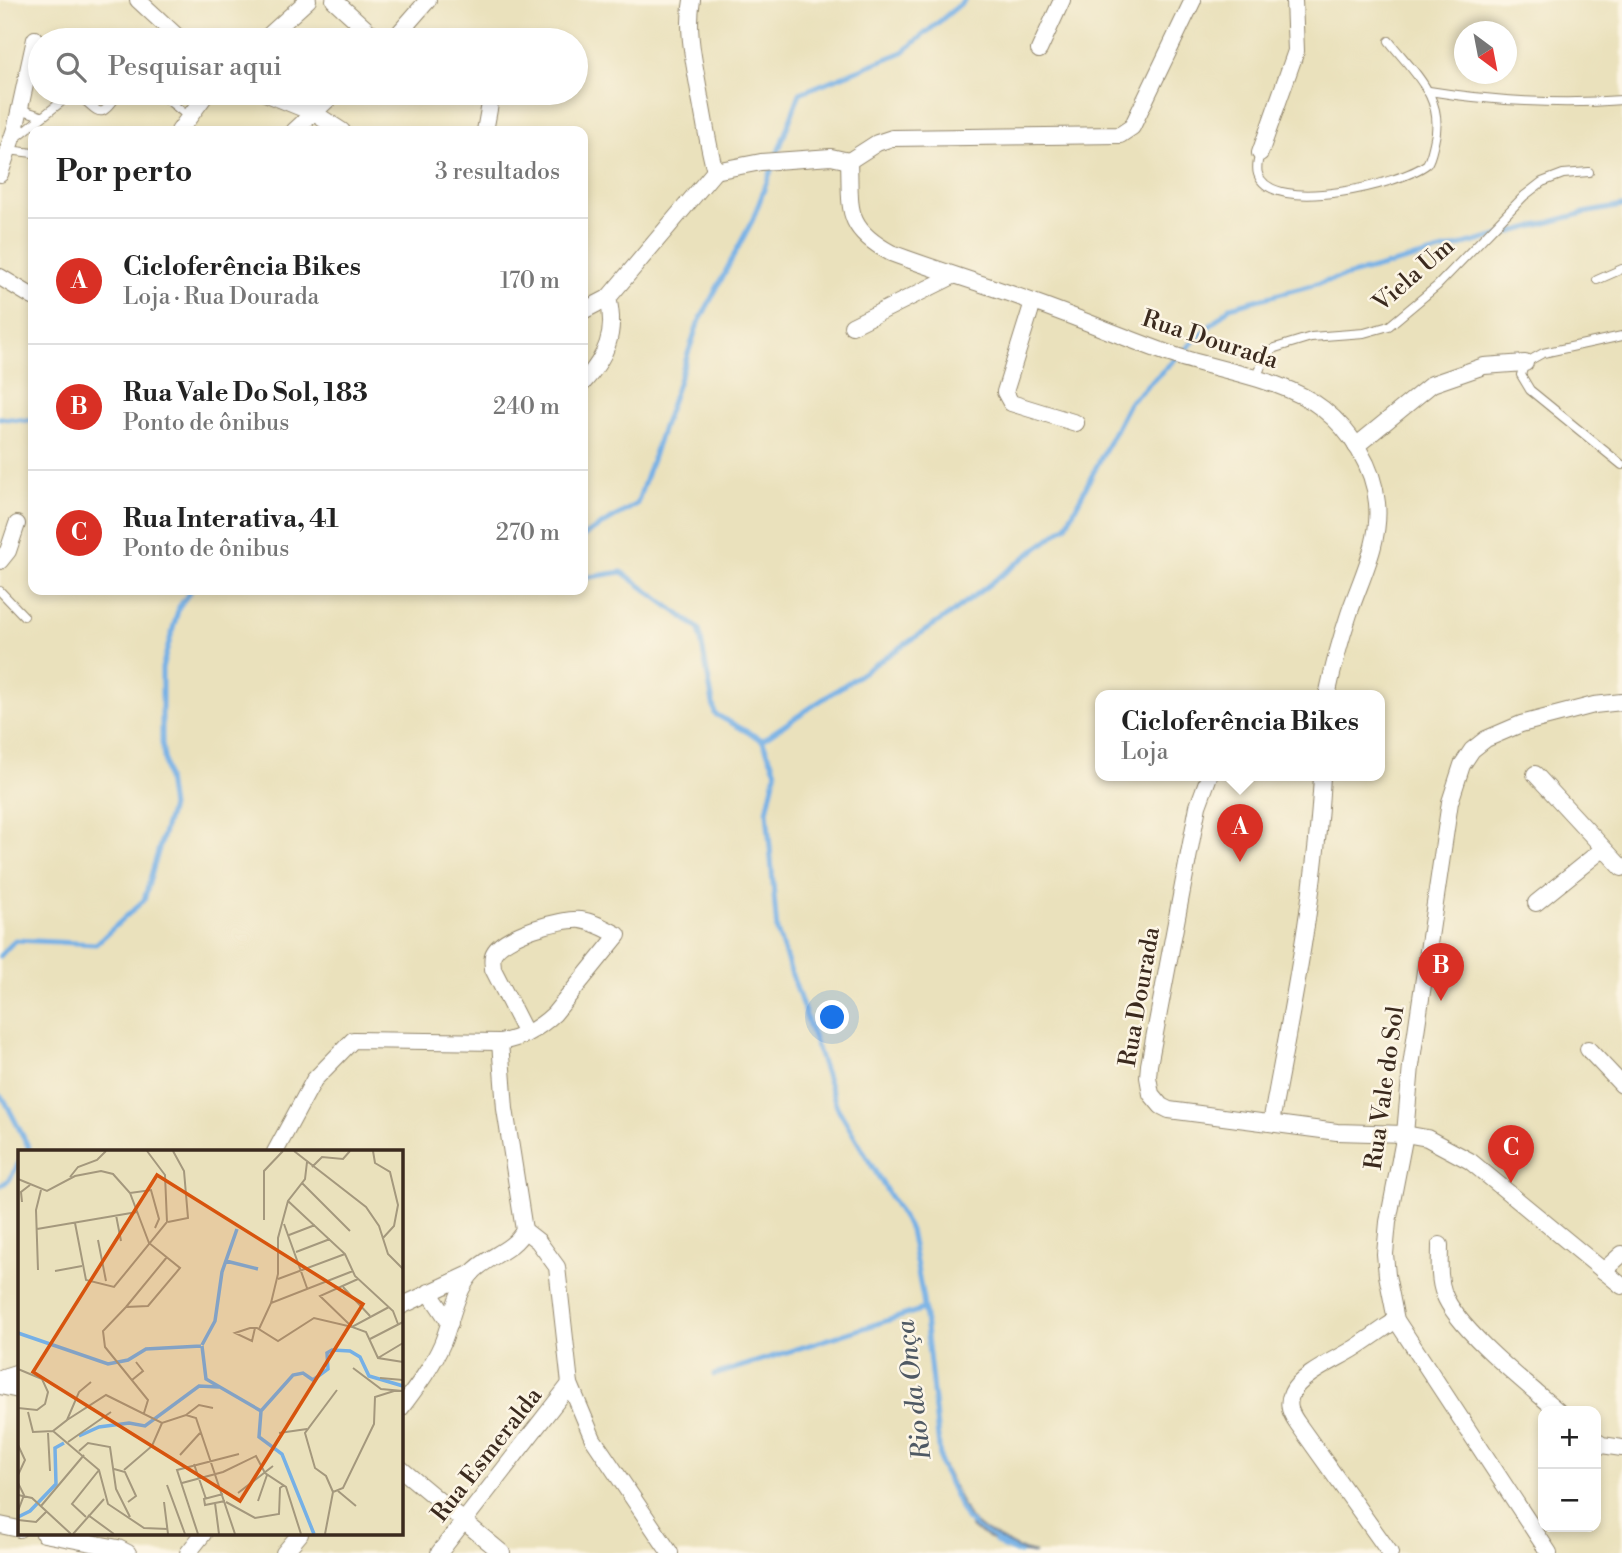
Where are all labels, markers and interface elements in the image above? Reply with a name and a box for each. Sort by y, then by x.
north arrow [1454,21,1517,84]
search box [28,28,588,105]
icon: search [52,48,90,86]
text: Pesquisar aqui [108,51,282,83]
text: Por perto [56,153,192,191]
text: 3 resultados [435,158,560,186]
street label: Viela Um [1366,231,1461,319]
text: Cicloferência Bikes [123,251,361,283]
text: A [71,267,87,295]
text: 170 m [500,267,560,295]
text: Loja · Rua Dourada [123,283,319,311]
street label: Rua Dourada [1138,304,1283,376]
text: Rua Vale Do Sol, 183 [123,377,368,409]
text: B [70,393,88,421]
text: 240 m [493,393,560,421]
text: Ponto de ônibus [123,409,289,437]
text: Rua Interativa, 41 [123,503,339,535]
text: C [71,519,87,547]
text: 270 m [496,519,560,547]
text: Ponto de ônibus [123,535,289,563]
popup [1095,690,1385,781]
text: Cicloferência Bikes [1121,706,1359,738]
text: Loja [1121,738,1168,766]
pin: A [1217,804,1263,862]
street label: Rua Dourada [1113,924,1167,1069]
pin: B [1418,943,1464,1001]
your location [815,1000,849,1034]
street label: Rua Vale do Sol [1359,1004,1411,1172]
pin: C [1488,1125,1534,1183]
inset map [18,1150,402,1536]
water label: Rio da Onça [889,1318,939,1463]
street label: Rua Esmeralda [425,1381,549,1528]
map controls [1538,1406,1601,1532]
button: + [1538,1406,1601,1469]
button: − [1538,1469,1601,1532]

